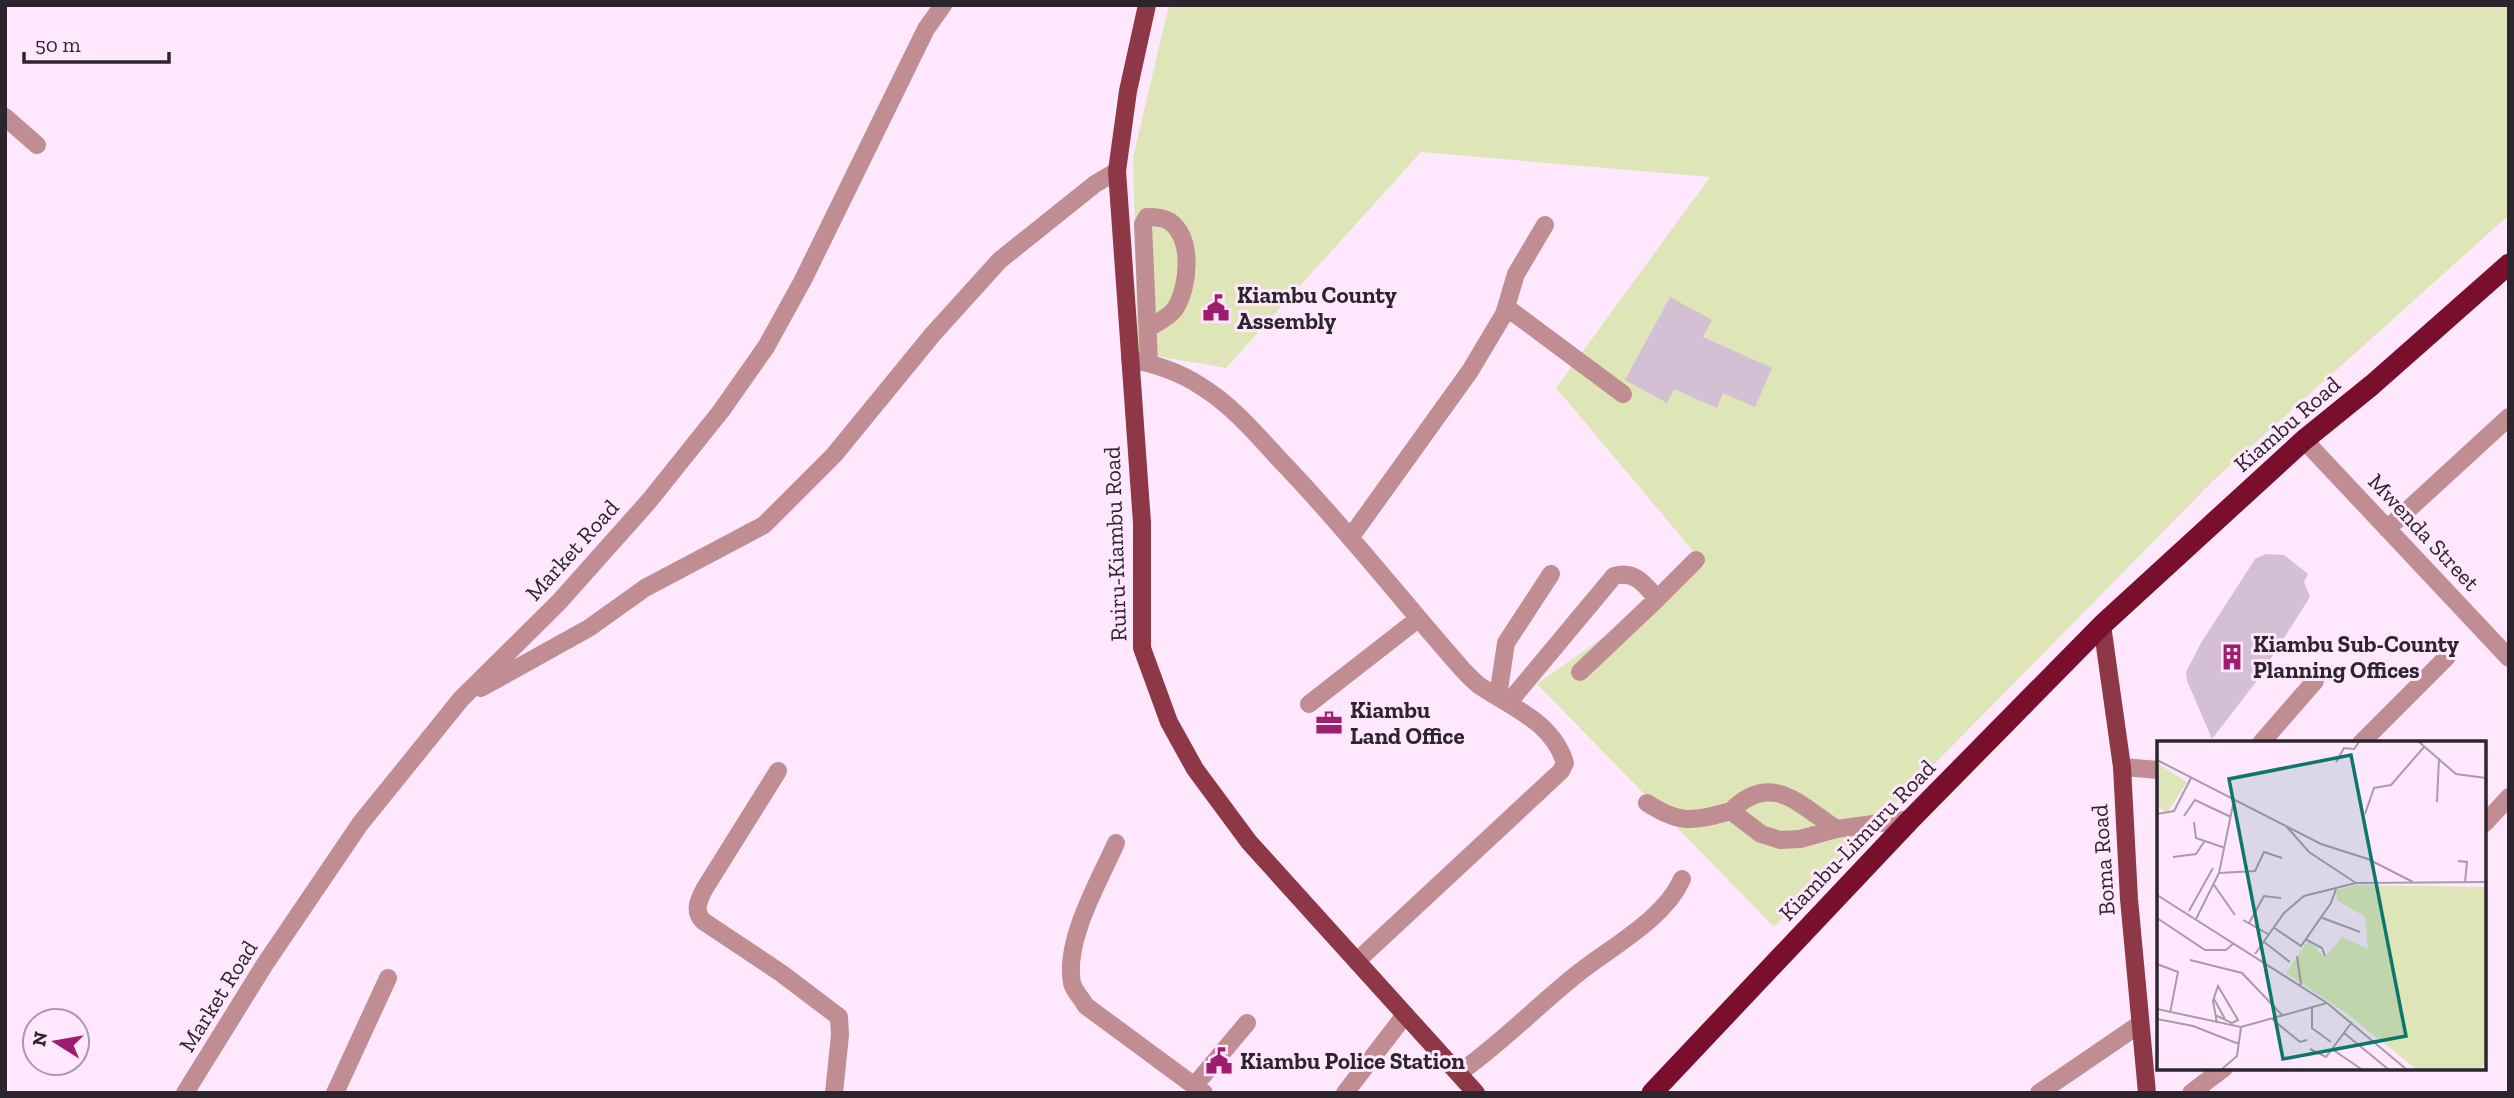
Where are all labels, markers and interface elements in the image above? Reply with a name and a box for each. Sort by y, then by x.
scale bar [24,21,170,65]
text: 50 m [35,32,81,57]
place label: Kiambu County Assembly [1237,281,1398,335]
public building icon: Kiambu County Assembly [1201,293,1231,323]
street label: Kiambu Road [2228,370,2346,478]
street label: Ruiru-Kiambu Road [1098,446,1132,642]
street label: Mwenda Street [2362,467,2486,597]
street label: Market Road [519,493,625,606]
place label: Kiambu Sub-County Planning Offices [2253,630,2460,684]
building icon: Kiambu Sub-County Planning Offices [2217,642,2247,672]
place label: Kiambu Land Office [1350,696,1465,750]
office icon: Kiambu Land Office [1314,708,1344,738]
inset map [2157,741,2486,1070]
street label: Kiambu-Limuru Road [1773,753,1941,926]
street label: Boma Road [2085,803,2121,917]
street label: Market Road [173,935,264,1057]
north arrow [21,1007,91,1077]
text: N [27,1030,52,1048]
public building icon: Kiambu Police Station [1204,1046,1234,1076]
place label: Kiambu Police Station [1240,1047,1465,1075]

